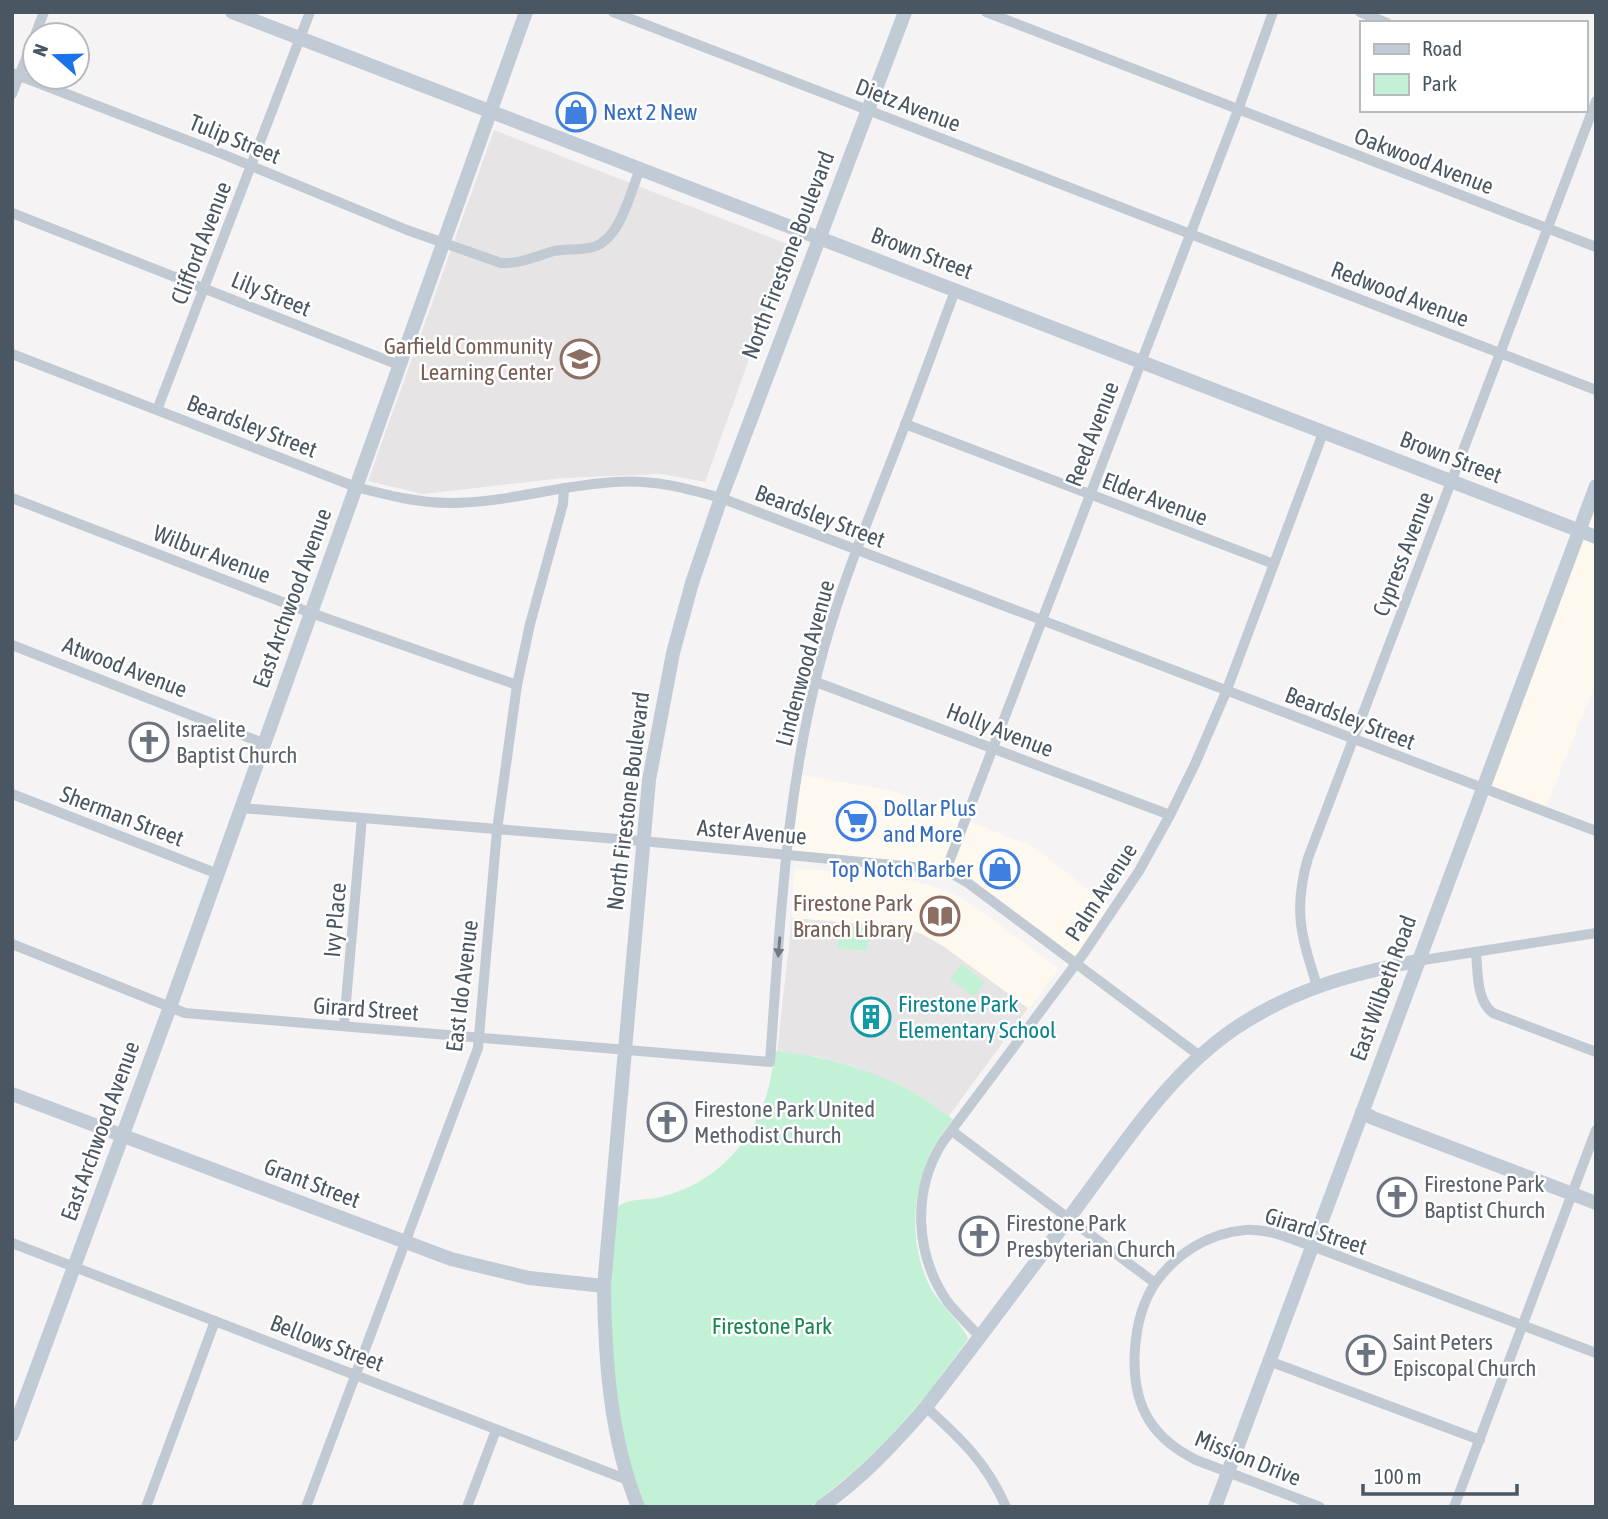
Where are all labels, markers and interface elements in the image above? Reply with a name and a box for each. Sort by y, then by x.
north arrow [21,21,91,91]
legend [1360,21,1587,112]
text: Road [1422,36,1462,60]
text: N [28,41,52,59]
text: Park [1422,71,1457,95]
street label: Dietz Avenue [852,73,964,137]
shop icon: Next 2 New [555,91,597,133]
place label: Next 2 New [603,99,698,125]
street label: Tulip Street [186,109,284,169]
street label: Oakwood Avenue [1351,123,1497,199]
street label: North Firestone Boulevard [736,148,840,362]
street label: Clifford Avenue [166,178,236,308]
street label: Brown Street [867,222,977,284]
street label: Redwood Avenue [1327,256,1473,332]
street label: Lily Street [228,266,314,322]
place label: Garfield Community Learning Center [384,333,554,385]
school or university icon: Garfield Community Learning Center [559,338,601,380]
street label: Reed Avenue [1060,378,1124,490]
street label: Beardsley Street [183,389,321,463]
street label: Brown Street [1396,426,1506,488]
street label: Elder Avenue [1099,467,1211,531]
street label: Beardsley Street [751,479,889,553]
street label: Cypress Avenue [1367,488,1439,620]
street label: East Archwood Avenue [247,505,337,691]
street label: Wilbur Avenue [150,520,274,588]
street label: Lindenwood Avenue [770,577,840,749]
street label: Atwood Avenue [59,631,191,703]
street label: Beardsley Street [1281,681,1419,755]
street label: North Firestone Boulevard [602,690,654,912]
street label: Holly Avenue [943,698,1057,762]
place label: Israelite Baptist Church [176,716,297,768]
church icon: Israelite Baptist Church [128,721,170,763]
street label: Sherman Street [57,781,187,851]
place label: Dollar Plus and More [883,795,976,847]
supermarket icon: Dollar Plus and More [835,800,877,842]
street label: Aster Avenue [696,814,808,850]
street label: Palm Avenue [1060,838,1142,946]
shop icon: Top Notch Barber [979,848,1021,890]
place label: Top Notch Barber [829,856,974,882]
street label: Ivy Place [319,882,351,958]
place label: Firestone Park Branch Library [793,890,913,942]
library icon: Firestone Park Branch Library [919,895,961,937]
street label: East Wilbeth Road [1345,912,1421,1064]
street label: East Ido Avenue [441,919,483,1053]
one-way arrow [773,936,784,958]
place label: Firestone Park Elementary School [898,991,1056,1043]
street label: Girard Street [312,992,420,1026]
building icon: Firestone Park Elementary School [850,996,892,1038]
street label: East Archwood Avenue [55,1038,145,1224]
place label: Firestone Park United Methodist Church [694,1096,875,1148]
church icon: Firestone Park United Methodist Church [646,1101,688,1143]
street label: Grant Street [260,1153,364,1213]
place label: Firestone Park Baptist Church [1424,1171,1545,1223]
church icon: Firestone Park Baptist Church [1376,1176,1418,1218]
street label: Girard Street [1262,1202,1370,1260]
place label: Firestone Park Presbyterian Church [1006,1210,1176,1262]
church icon: Firestone Park Presbyterian Church [958,1215,1000,1257]
street label: Bellows Street [267,1309,387,1377]
park label: Firestone Park [712,1313,832,1339]
place label: Saint Peters Episcopal Church [1393,1329,1536,1381]
church icon: Saint Peters Episcopal Church [1345,1334,1387,1376]
street label: Mission Drive [1191,1425,1305,1491]
scale bar [1363,1452,1517,1496]
text: 100 m [1374,1464,1422,1488]

